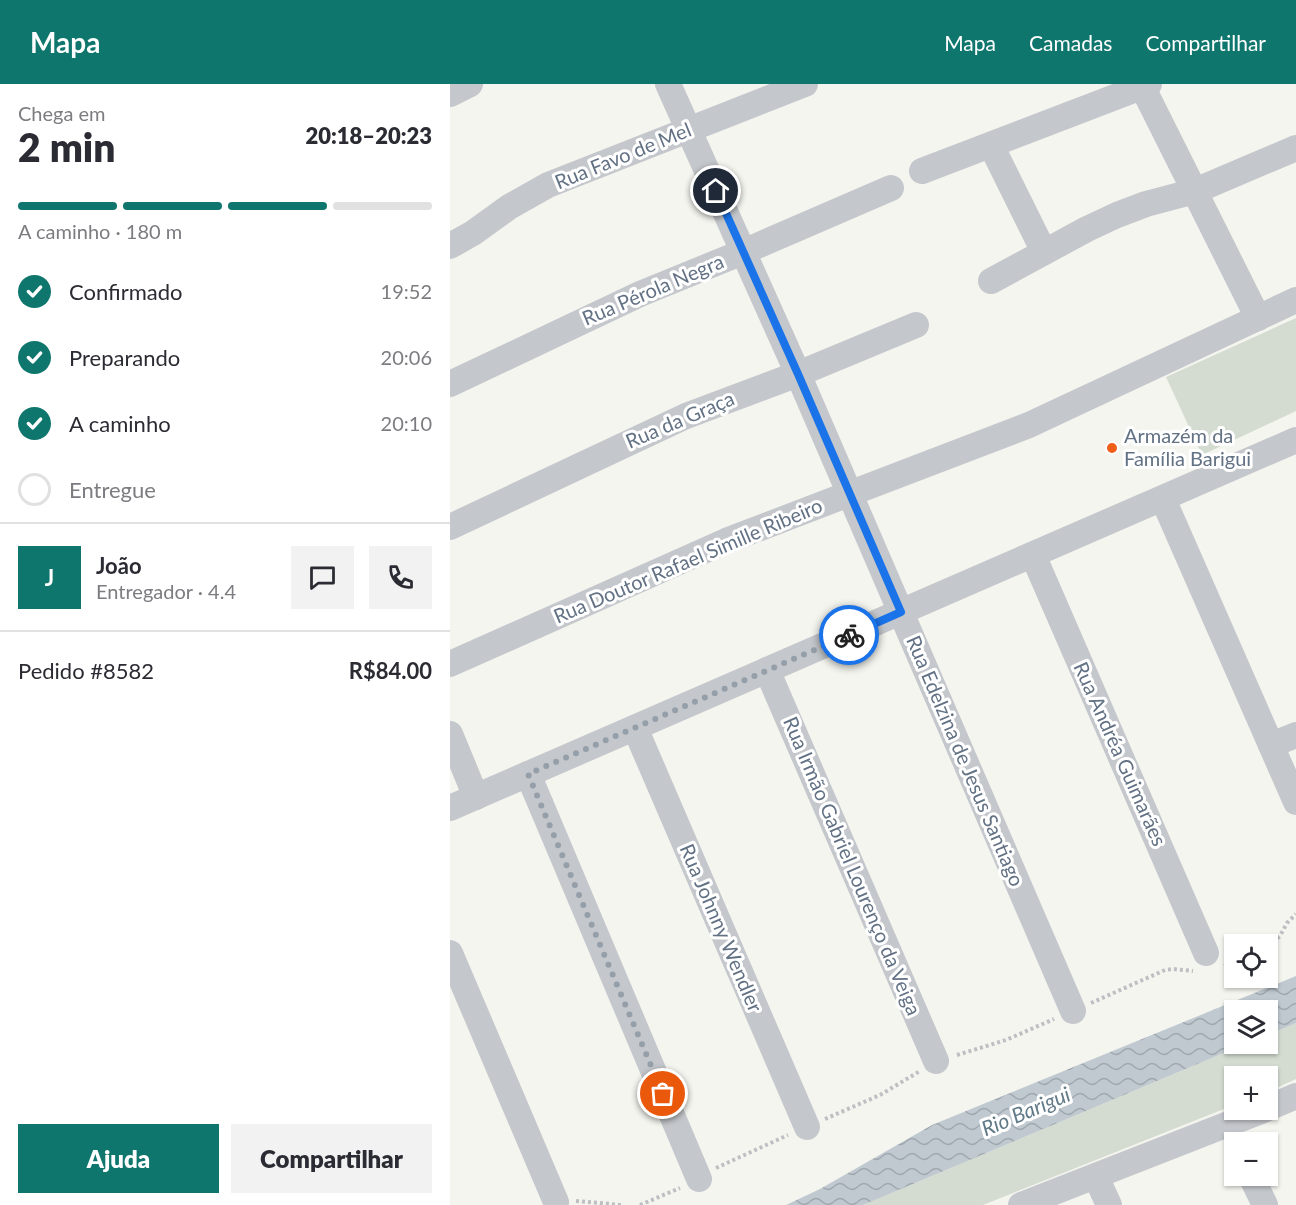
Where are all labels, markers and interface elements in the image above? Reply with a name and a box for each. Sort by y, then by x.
text: Mapa [30,25,100,59]
text: Mapa [944,30,996,55]
text: Camadas [1029,30,1112,55]
text: Compartilhar [1145,30,1266,55]
text: Chega em [18,101,106,125]
street label: Rua Favo de Mel [551,117,694,193]
text: 20:18–20:23 [306,122,432,149]
text: 2 min [18,124,115,170]
pin [690,165,741,216]
icon: home [699,174,732,207]
text: A caminho · 180 m [18,219,182,243]
street label: Rua Pérola Negra [578,248,727,330]
icon: check [18,275,51,308]
text: Confirmado [69,278,182,305]
text: 19:52 [381,279,432,303]
icon: check [18,341,51,374]
text: Preparando [69,344,180,371]
text: 20:06 [381,345,432,369]
street label: Rua da Graça [622,385,738,453]
icon: check [18,407,51,440]
text: A caminho [69,410,171,437]
text: 20:10 [381,411,432,435]
place label: Armazém da Família Barigui [1124,423,1251,470]
marker: Armazém da Família Barigui [1105,441,1119,455]
text: Entregue [69,476,156,503]
street label: Rua Doutor Rafael Simille Ribeiro [550,492,826,628]
button: chat [291,546,354,609]
button: phone [369,546,432,609]
text: João [96,552,142,579]
text: J [45,564,54,591]
text: Entregador · 4.4 [96,579,236,603]
courier [819,605,879,665]
icon: bike [833,619,866,652]
street label: Rua Edelzina de Jesus Santiago [902,632,1030,890]
text: Pedido #8582 [18,657,154,684]
text: R$84.00 [349,657,432,684]
street label: Rua Andréa Guimarães [1069,658,1172,849]
street label: Rua Irmão Gabriel Lourenço da Veiga [779,713,927,1018]
street label: Rua Johnny Wendler [676,840,768,1016]
map controls [1224,934,1278,1186]
button: locate [1224,934,1278,988]
button: layers [1224,1000,1278,1054]
button: + [1224,1066,1278,1120]
pin [637,1068,688,1119]
icon: bag [646,1077,679,1110]
water label: Rio Barigui [977,1081,1074,1141]
button: Ajuda [18,1124,219,1193]
button: Compartilhar [231,1124,432,1193]
button: − [1224,1132,1278,1186]

